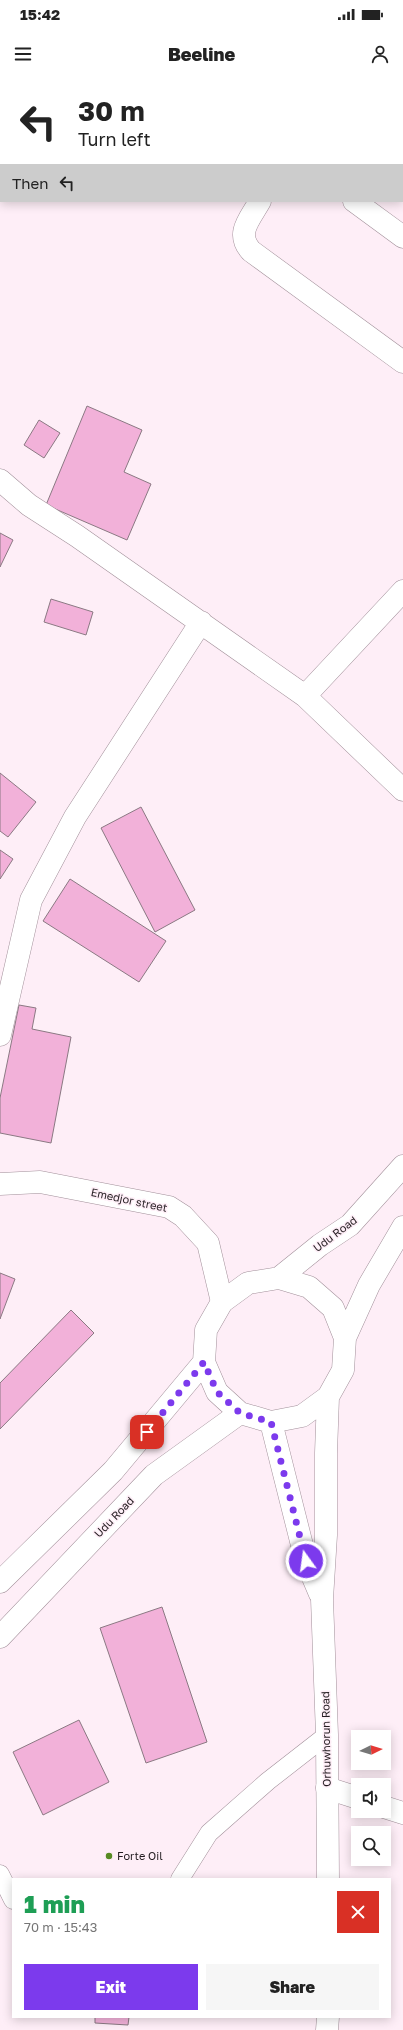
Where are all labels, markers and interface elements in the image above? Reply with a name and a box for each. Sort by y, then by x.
text: 15:42 [20,5,60,23]
icon: menu [12,43,34,65]
text: Beeline [168,43,235,65]
icon: person [369,43,391,65]
text: 30 m [78,94,145,127]
icon: left [12,96,64,148]
text: Turn left [78,128,151,150]
icon: left [56,172,78,194]
text: Then [12,174,48,192]
street label: Emedjor street [90,1185,168,1214]
street label: Udu Road [310,1213,359,1254]
pin [130,1415,164,1449]
icon: arrive [136,1421,158,1443]
street label: Udu Road [91,1494,136,1540]
position arrow [285,1540,327,1582]
street label: Orhuwhorun Road [318,1691,333,1787]
north arrow [351,1730,391,1770]
map controls [351,1730,391,1866]
button: sound [351,1778,391,1818]
button: search [351,1826,391,1866]
place label: Forte Oil [117,1849,163,1862]
marker: Forte Oil [104,1851,114,1861]
text: 1 min [24,1889,85,1918]
button: close [337,1891,379,1933]
text: 70 m · 15:43 [24,1919,97,1935]
button: Exit [24,1964,198,2010]
button: Share [206,1964,379,2010]

